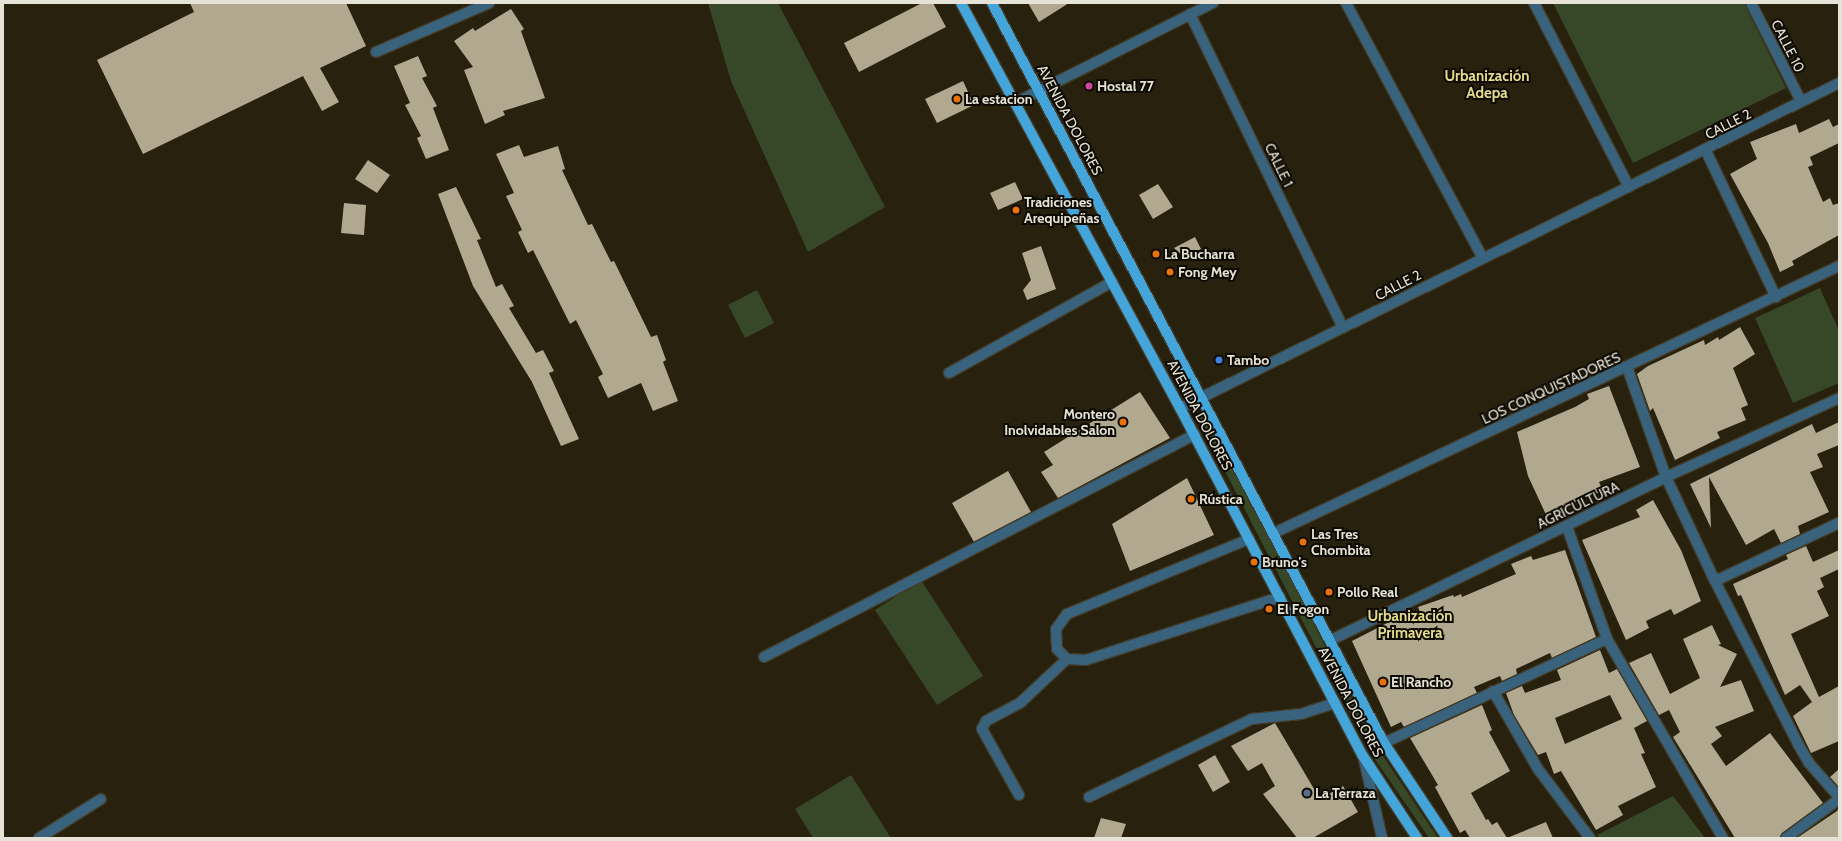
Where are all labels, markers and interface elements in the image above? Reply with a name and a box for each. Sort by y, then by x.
street label: CALLE 10 [1768,17,1808,75]
street label: AVENIDA DOLORES [1034,62,1106,178]
district label: Urbanización Adepa [1444,67,1530,102]
place label: Hostal 77 [1097,78,1154,94]
marker: Hostal 77 [1084,81,1094,91]
place label: La estacion [965,91,1032,107]
marker: La estacion [952,94,962,104]
street label: CALLE 2 [1702,105,1754,143]
street label: CALLE 1 [1261,140,1297,190]
place label: Tradiciones Arequipeñas [1024,194,1099,226]
marker: Tradiciones Arequipeñas [1011,205,1021,215]
place label: La Bucharra [1164,246,1235,262]
marker: La Bucharra [1151,249,1161,259]
place label: Fong Mey [1178,264,1237,280]
street label: CALLE 2 [1372,266,1424,304]
marker: Fong Mey [1165,267,1175,277]
street label: LOS CONQUISTADORES [1479,348,1623,428]
place label: Tambo [1227,352,1269,368]
marker: Tambo [1214,355,1224,365]
street label: AVENIDA DOLORES [1164,357,1236,473]
place label: Montero Inolvidables Salon [1004,406,1115,438]
marker: Montero Inolvidables Salon [1118,417,1128,427]
street label: AGRICULTURA [1534,478,1622,532]
place label: Rústica [1199,491,1243,507]
marker: Rústica [1186,494,1196,504]
place label: Las Tres Chombita [1311,526,1371,558]
marker: Las Tres Chombita [1298,537,1308,547]
place label: Bruno's [1262,554,1307,570]
marker: Bruno's [1249,557,1259,567]
place label: Pollo Real [1337,584,1398,600]
marker: Pollo Real [1324,587,1334,597]
place label: El Fogon [1277,601,1329,617]
marker: El Fogon [1264,604,1274,614]
district label: Urbanización Primavera [1367,607,1453,642]
street label: AVENIDA DOLORES [1315,644,1387,760]
place label: El Rancho [1391,674,1451,690]
marker: El Rancho [1378,677,1388,687]
place label: La Terraza [1315,785,1376,801]
marker: La Terraza [1302,788,1312,798]

